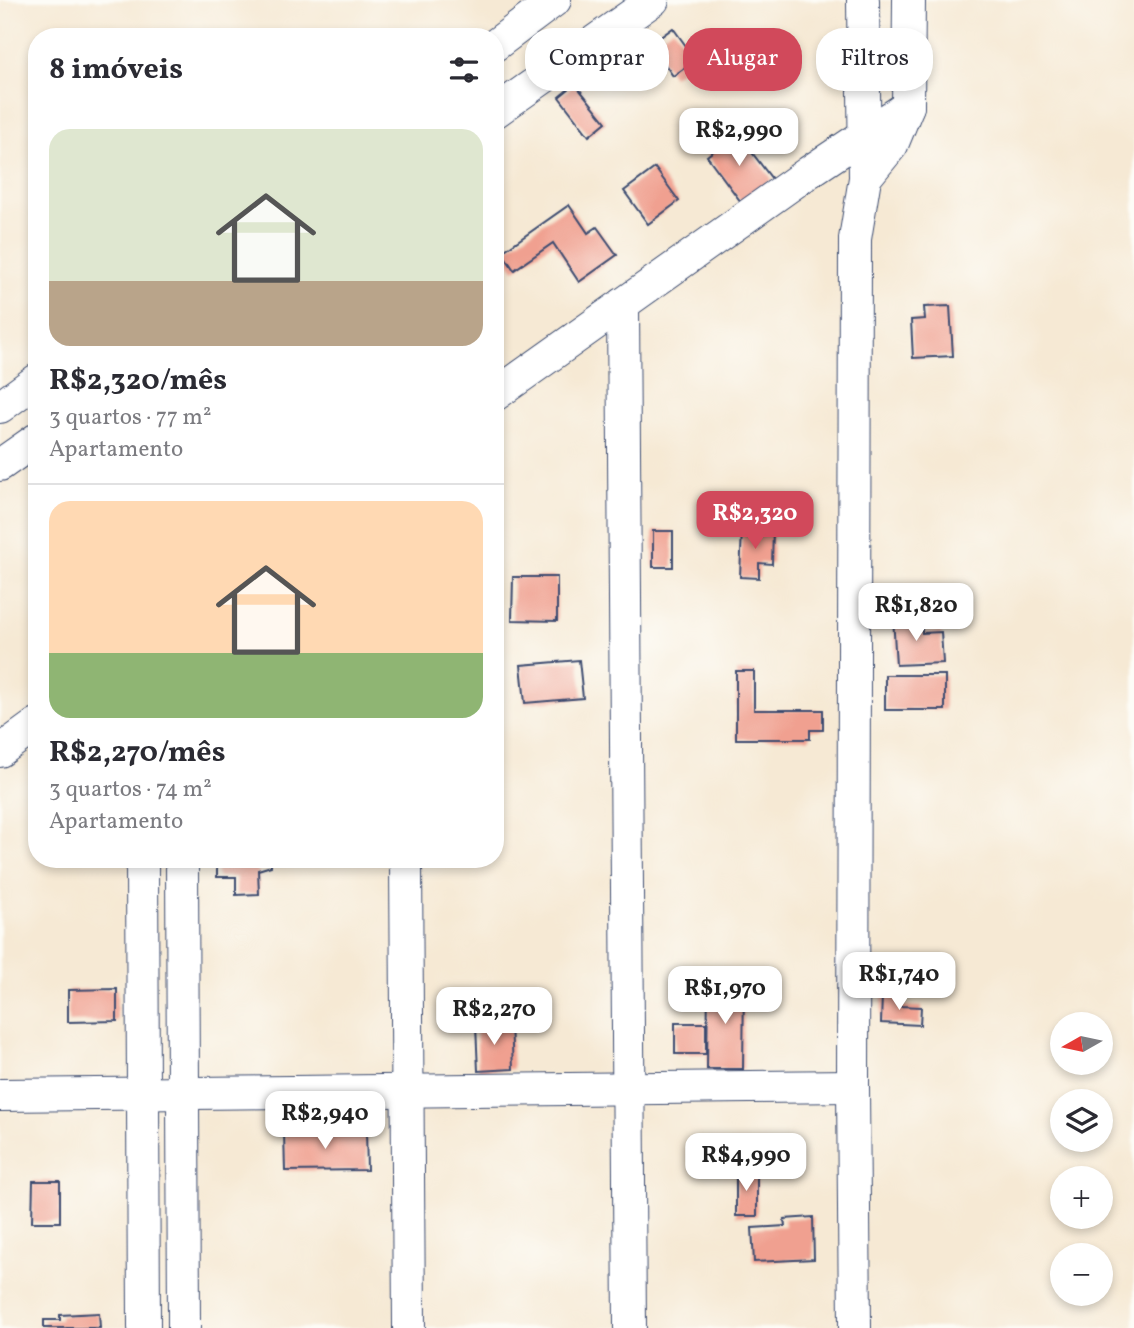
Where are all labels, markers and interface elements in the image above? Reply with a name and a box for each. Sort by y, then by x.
chip: Comprar [525,28,669,91]
chip: Alugar [683,28,802,91]
chip: Filtros [816,28,933,91]
text: 8 imóveis [49,49,183,91]
icon: filters [445,51,483,89]
pin: R$2,990 [674,108,804,168]
text: R$2,990 [695,115,783,147]
icon: home [203,175,329,301]
text: R$2,320/mês [49,360,227,402]
text: 3 quartos · 77 m² [49,402,211,434]
text: Apartamento [49,434,183,466]
pin: R$2,320 [690,491,820,551]
text: R$2,320 [713,498,797,530]
icon: home [203,547,329,673]
pin: R$1,820 [851,584,981,643]
text: R$1,820 [874,590,958,622]
text: R$2,270/mês [49,732,226,774]
text: 3 quartos · 74 m² [49,774,212,806]
text: Apartamento [49,806,183,838]
pin: R$1,740 [834,953,964,1012]
text: R$1,740 [859,959,940,991]
pin: R$1,970 [660,967,790,1026]
text: R$1,970 [684,973,766,1005]
pin: R$2,270 [429,988,559,1047]
text: R$2,270 [452,994,536,1026]
north arrow [1050,1012,1113,1074]
map controls [1050,1012,1113,1306]
button: layers [1050,1089,1113,1152]
pin: R$2,940 [260,1092,390,1151]
text: R$2,940 [281,1098,369,1130]
pin: R$4,990 [681,1134,811,1193]
text: R$4,990 [701,1140,791,1172]
button: + [1050,1166,1113,1229]
button: − [1050,1243,1113,1306]

